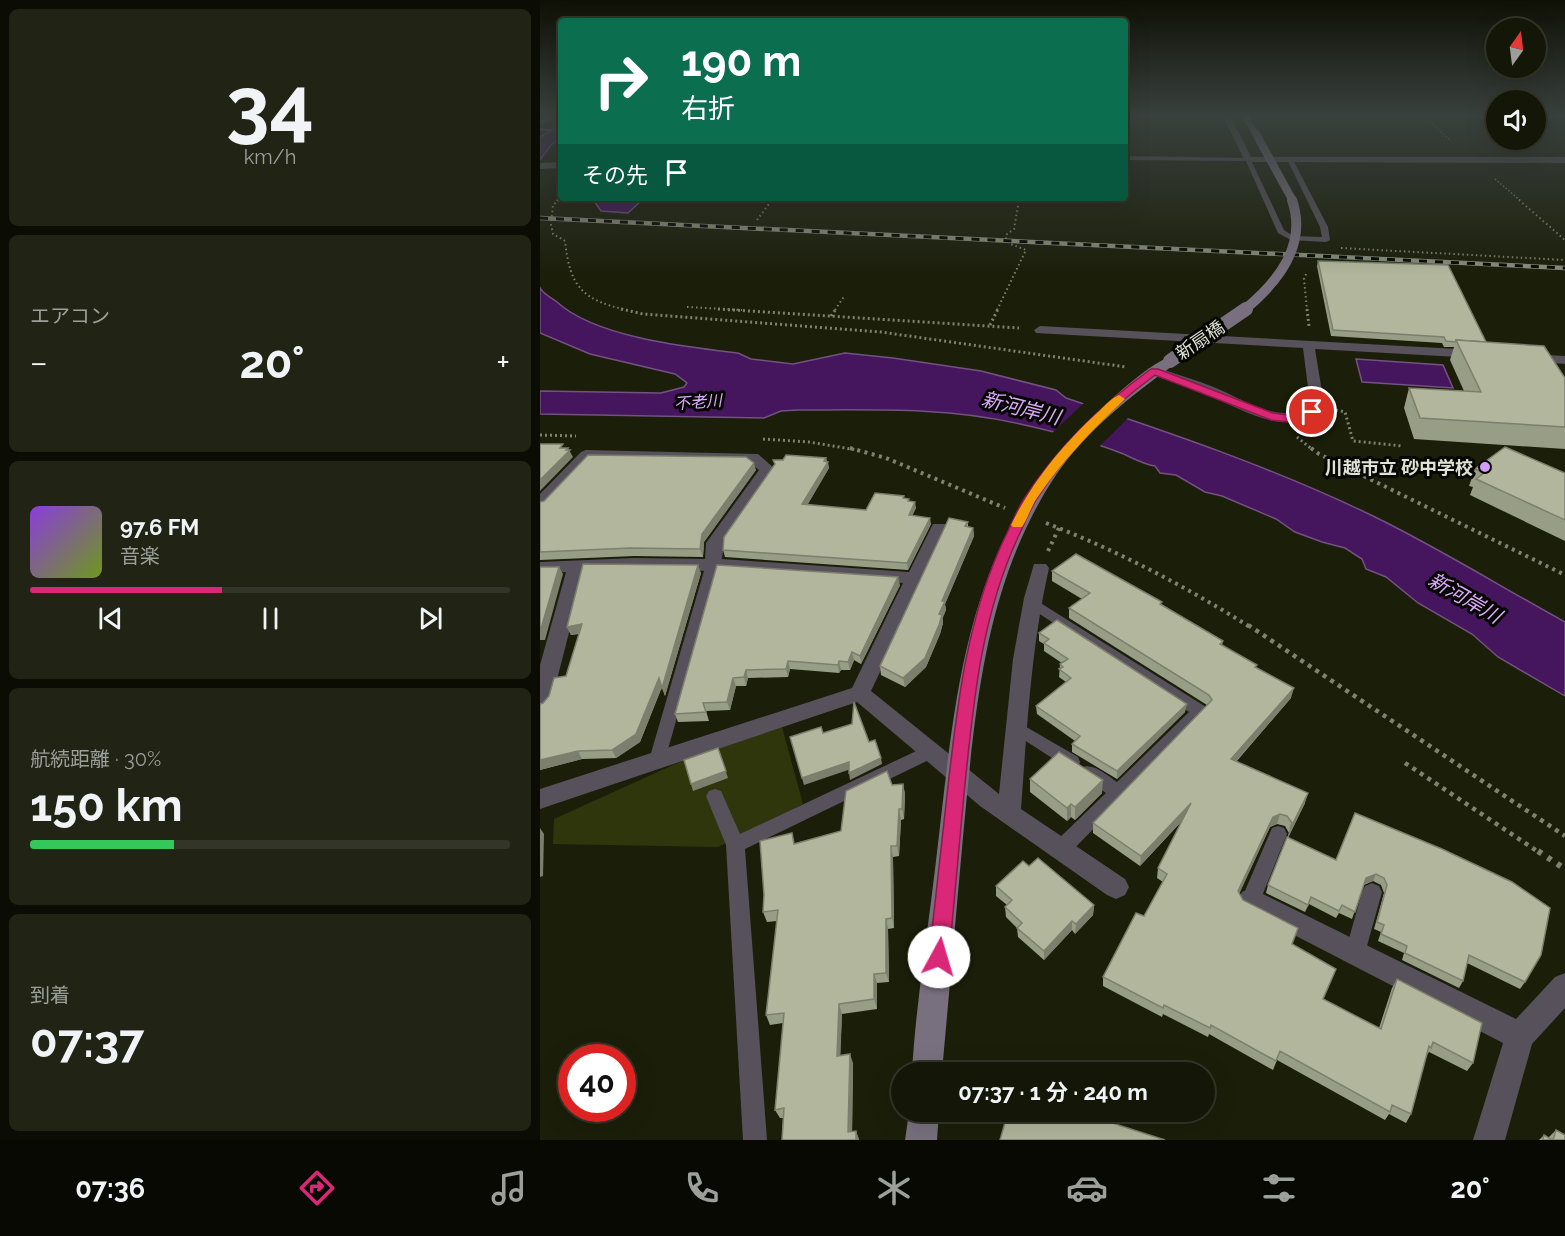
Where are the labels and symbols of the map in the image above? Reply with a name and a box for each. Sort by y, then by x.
north arrow [1486,18,1546,78]
street label: 新扇橋 [1172,316,1228,364]
pin [1286,386,1337,437]
water label: 新河岸川 [979,387,1065,430]
water label: 不老川 [673,391,725,413]
place label: 川越市立 砂中学校 [1325,457,1473,478]
marker: 川越市立 砂中学校 [1478,460,1492,474]
water label: 新河岸川 [1424,568,1507,629]
position arrow [907,925,971,989]
speed limit sign: 40 [558,1044,636,1122]

